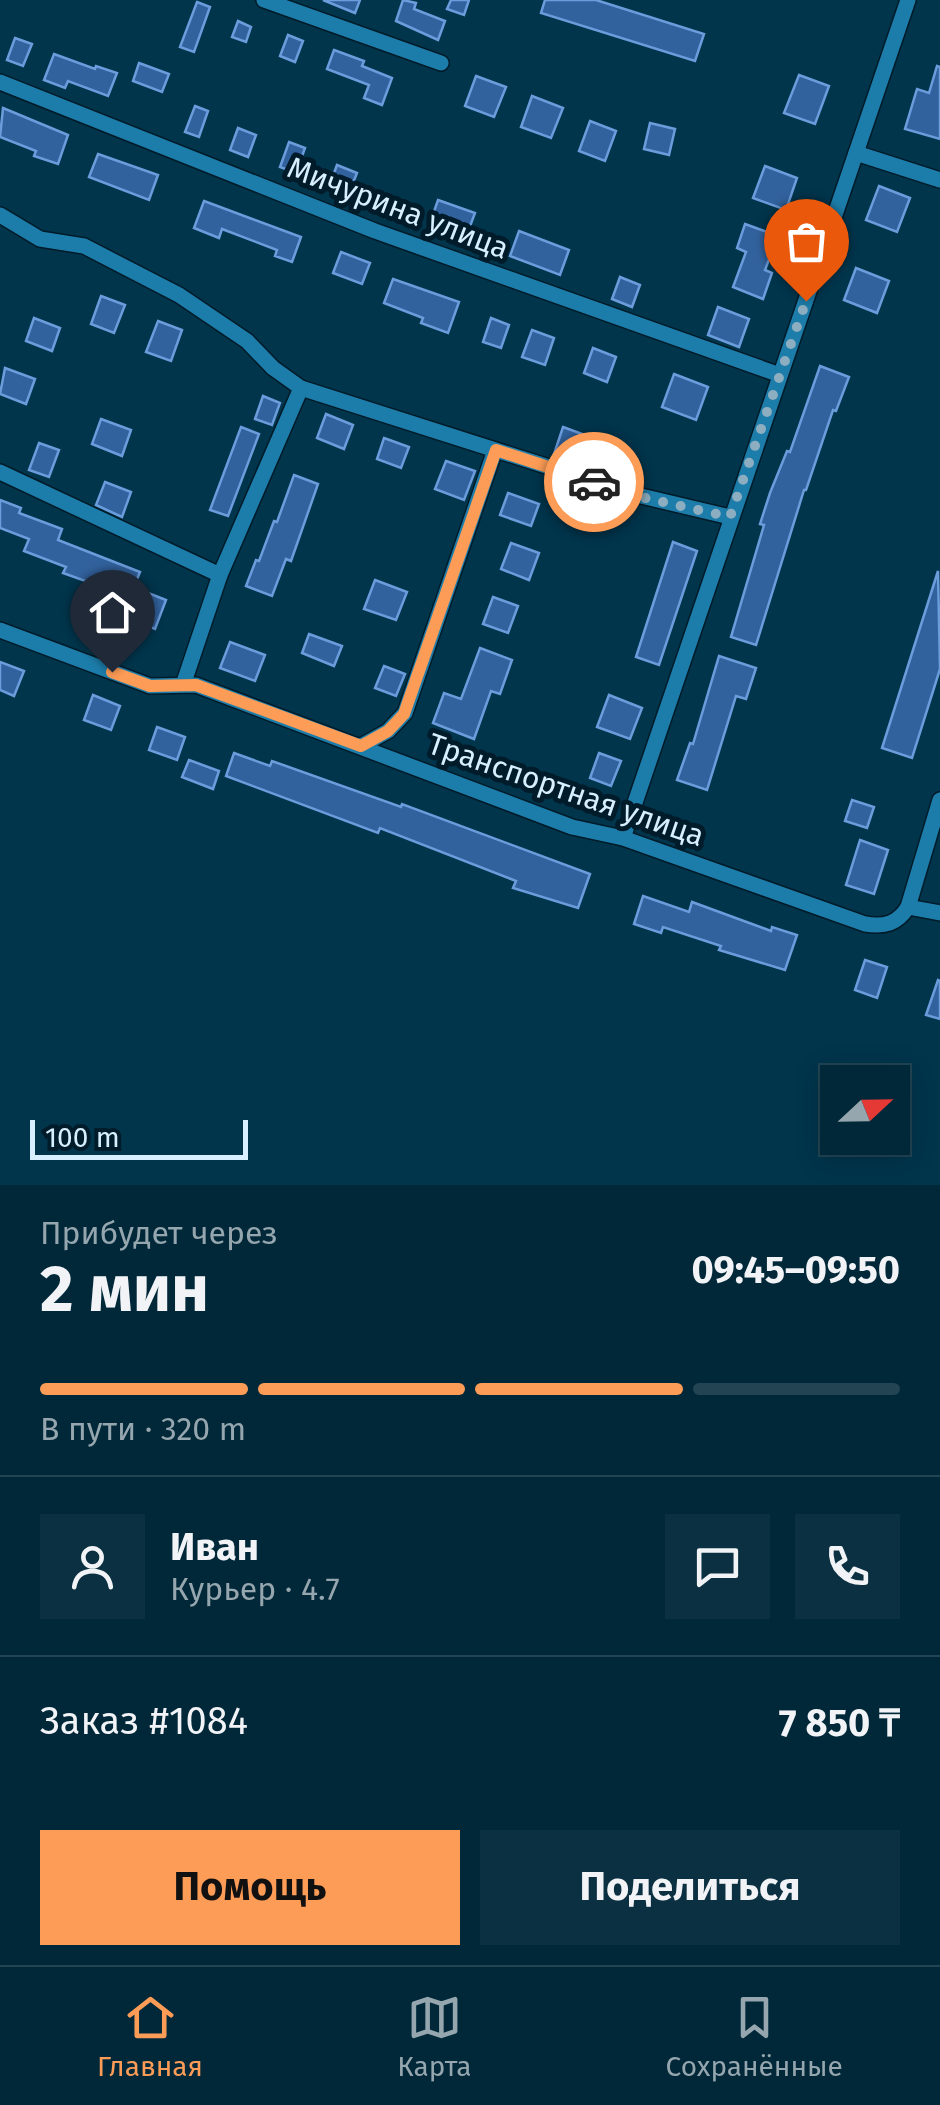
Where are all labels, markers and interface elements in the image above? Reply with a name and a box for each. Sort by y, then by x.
street label: Мичурина улица [282,149,514,267]
pin [764,199,849,302]
icon: bag [779,214,834,269]
courier [544,432,644,532]
icon: car [567,455,622,510]
pin [70,570,155,673]
icon: home [85,585,140,640]
street label: Транспортная улица [423,726,709,854]
north arrow [820,1065,910,1155]
map controls [820,1065,910,1155]
scale bar [30,1115,248,1160]
text: 100 m [45,1121,120,1154]
text: Прибудет через [40,1214,278,1252]
text: 09:45–09:50 [692,1247,900,1293]
text: 2 мин [40,1250,209,1328]
text: В пути · 320 m [40,1410,246,1448]
button: person [40,1514,145,1619]
button: chat [665,1514,770,1619]
button: phone [795,1514,900,1619]
text: Иван [170,1524,259,1570]
text: Курьер · 4.7 [170,1570,340,1608]
text: Заказ #1084 [40,1698,248,1744]
text: 7 850 ₸ [779,1700,900,1746]
button: Помощь [40,1830,460,1945]
button: Поделиться [480,1830,900,1945]
tab: Главная [97,1990,203,2083]
tab: Карта [397,1990,471,2083]
tab: Сохранённые [666,1990,843,2083]

